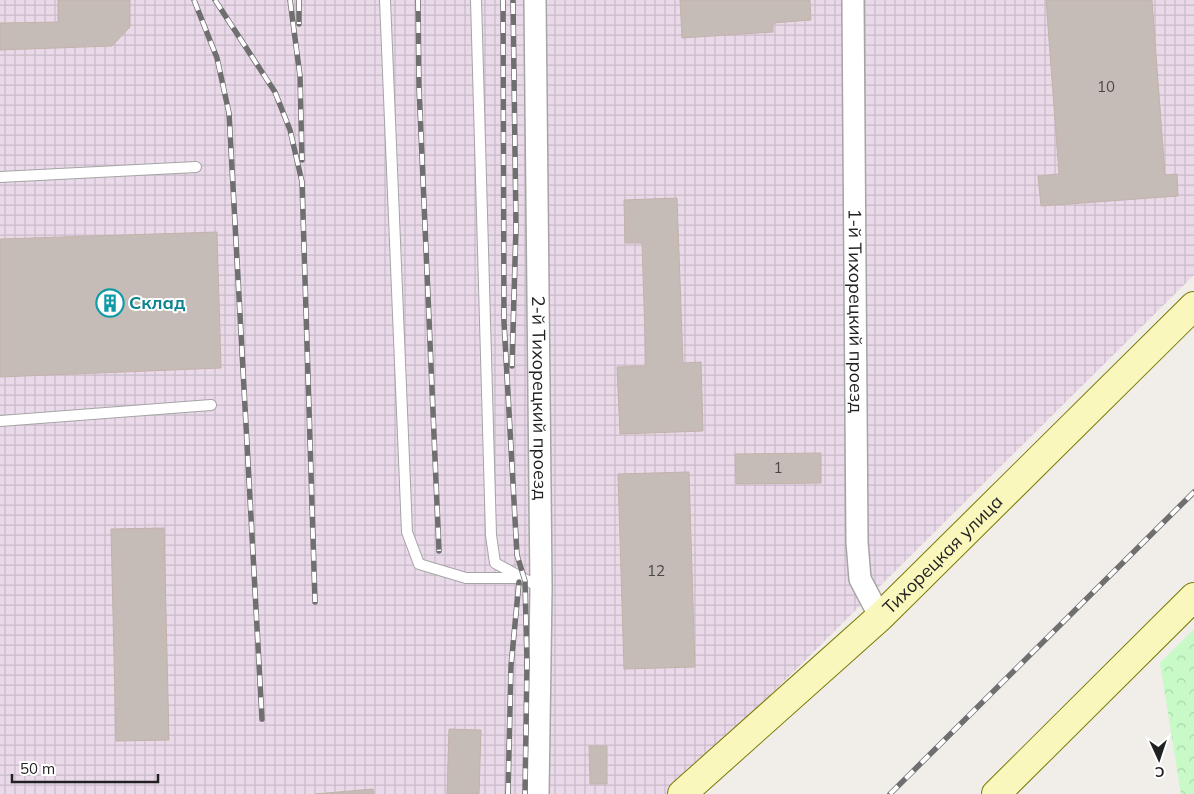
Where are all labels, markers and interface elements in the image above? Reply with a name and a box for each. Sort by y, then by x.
house number: 10 [1097,77,1115,96]
street label: 1-й Тихорецкий проезд [844,209,868,413]
building icon: Склад [95,288,125,318]
place label: Склад [129,291,186,314]
street label: 2-й Тихорецкий проезд [527,296,552,500]
house number: 1 [773,458,783,477]
street label: Тихорецкая улица [878,490,1007,619]
house number: 12 [647,561,665,580]
north arrow [1134,734,1184,784]
scale bar [12,752,159,784]
text: 50 m [20,759,55,778]
text: С [1154,763,1165,781]

